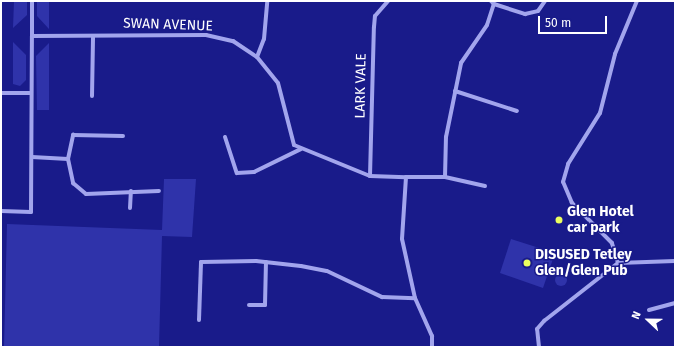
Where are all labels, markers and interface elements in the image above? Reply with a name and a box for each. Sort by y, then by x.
scale bar [540,8,609,34]
street label: SWAN AVENUE [123,15,213,35]
text: 50 m [545,16,571,30]
street label: LARK VALE [352,53,370,119]
place label: Glen Hotel car park [567,204,634,236]
marker: Glen Hotel car park [554,215,564,225]
place label: DISUSED Tetley Glen/Glen Pub [535,247,632,280]
marker: DISUSED Tetley Glen/Glen Pub [522,258,532,268]
north arrow [628,300,668,340]
text: N [629,310,644,321]

